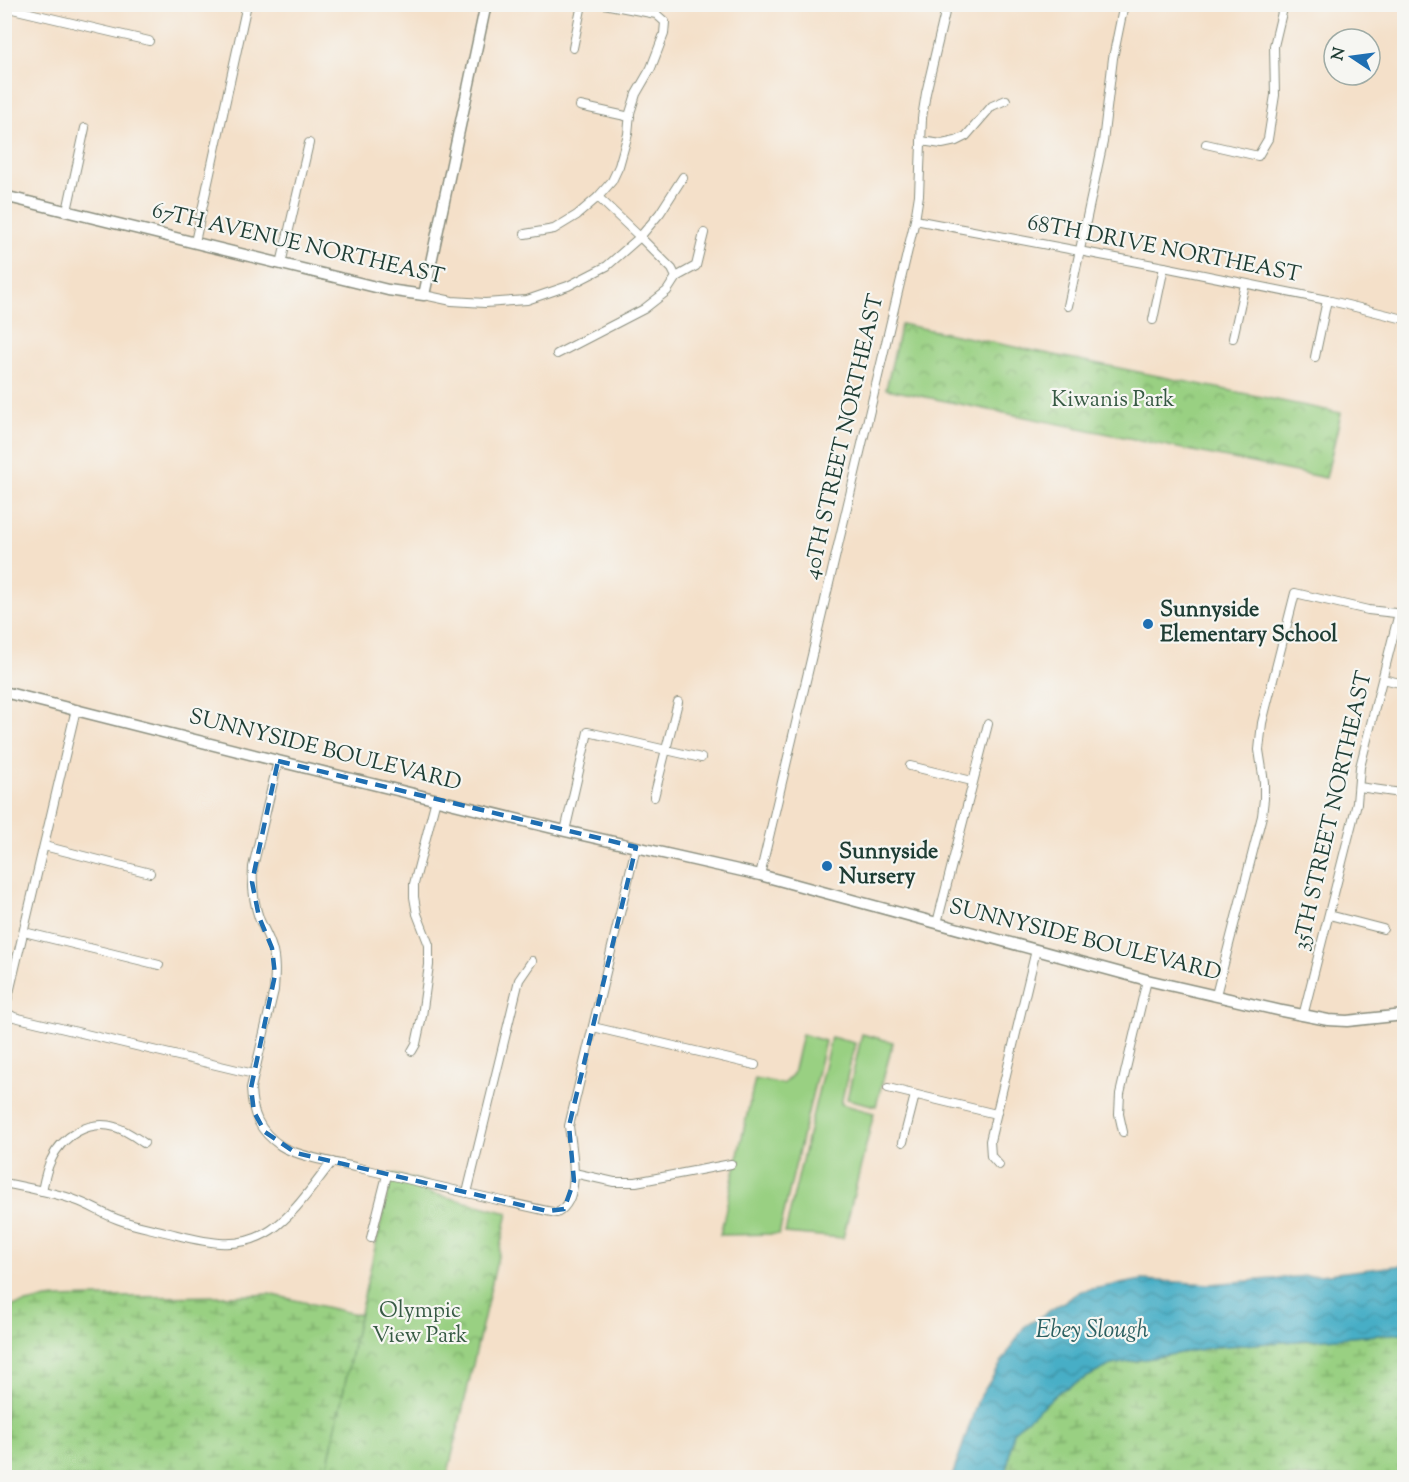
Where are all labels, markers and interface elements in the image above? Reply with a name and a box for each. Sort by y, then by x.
north arrow [1322,27,1382,87]
text: N [1327,45,1353,63]
street label: 67TH AVENUE NORTHEAST [149,196,448,294]
street label: 68TH DRIVE NORTHEAST [1024,208,1304,292]
street label: 40TH STREET NORTHEAST [797,291,894,583]
park label: Kiwanis Park [1051,385,1175,417]
place label: Sunnyside Elementary School [1160,595,1338,652]
marker: Sunnyside Elementary School [1141,617,1155,631]
street label: 35TH STREET NORTHEAST [1286,668,1382,954]
street label: SUNNYSIDE BOULEVARD [185,702,465,800]
place label: Sunnyside Nursery [839,837,938,894]
marker: Sunnyside Nursery [820,859,834,873]
street label: SUNNYSIDE BOULEVARD [945,892,1225,990]
park label: Olympic View Park [372,1296,468,1353]
water label: Ebey Slough [1036,1314,1149,1348]

